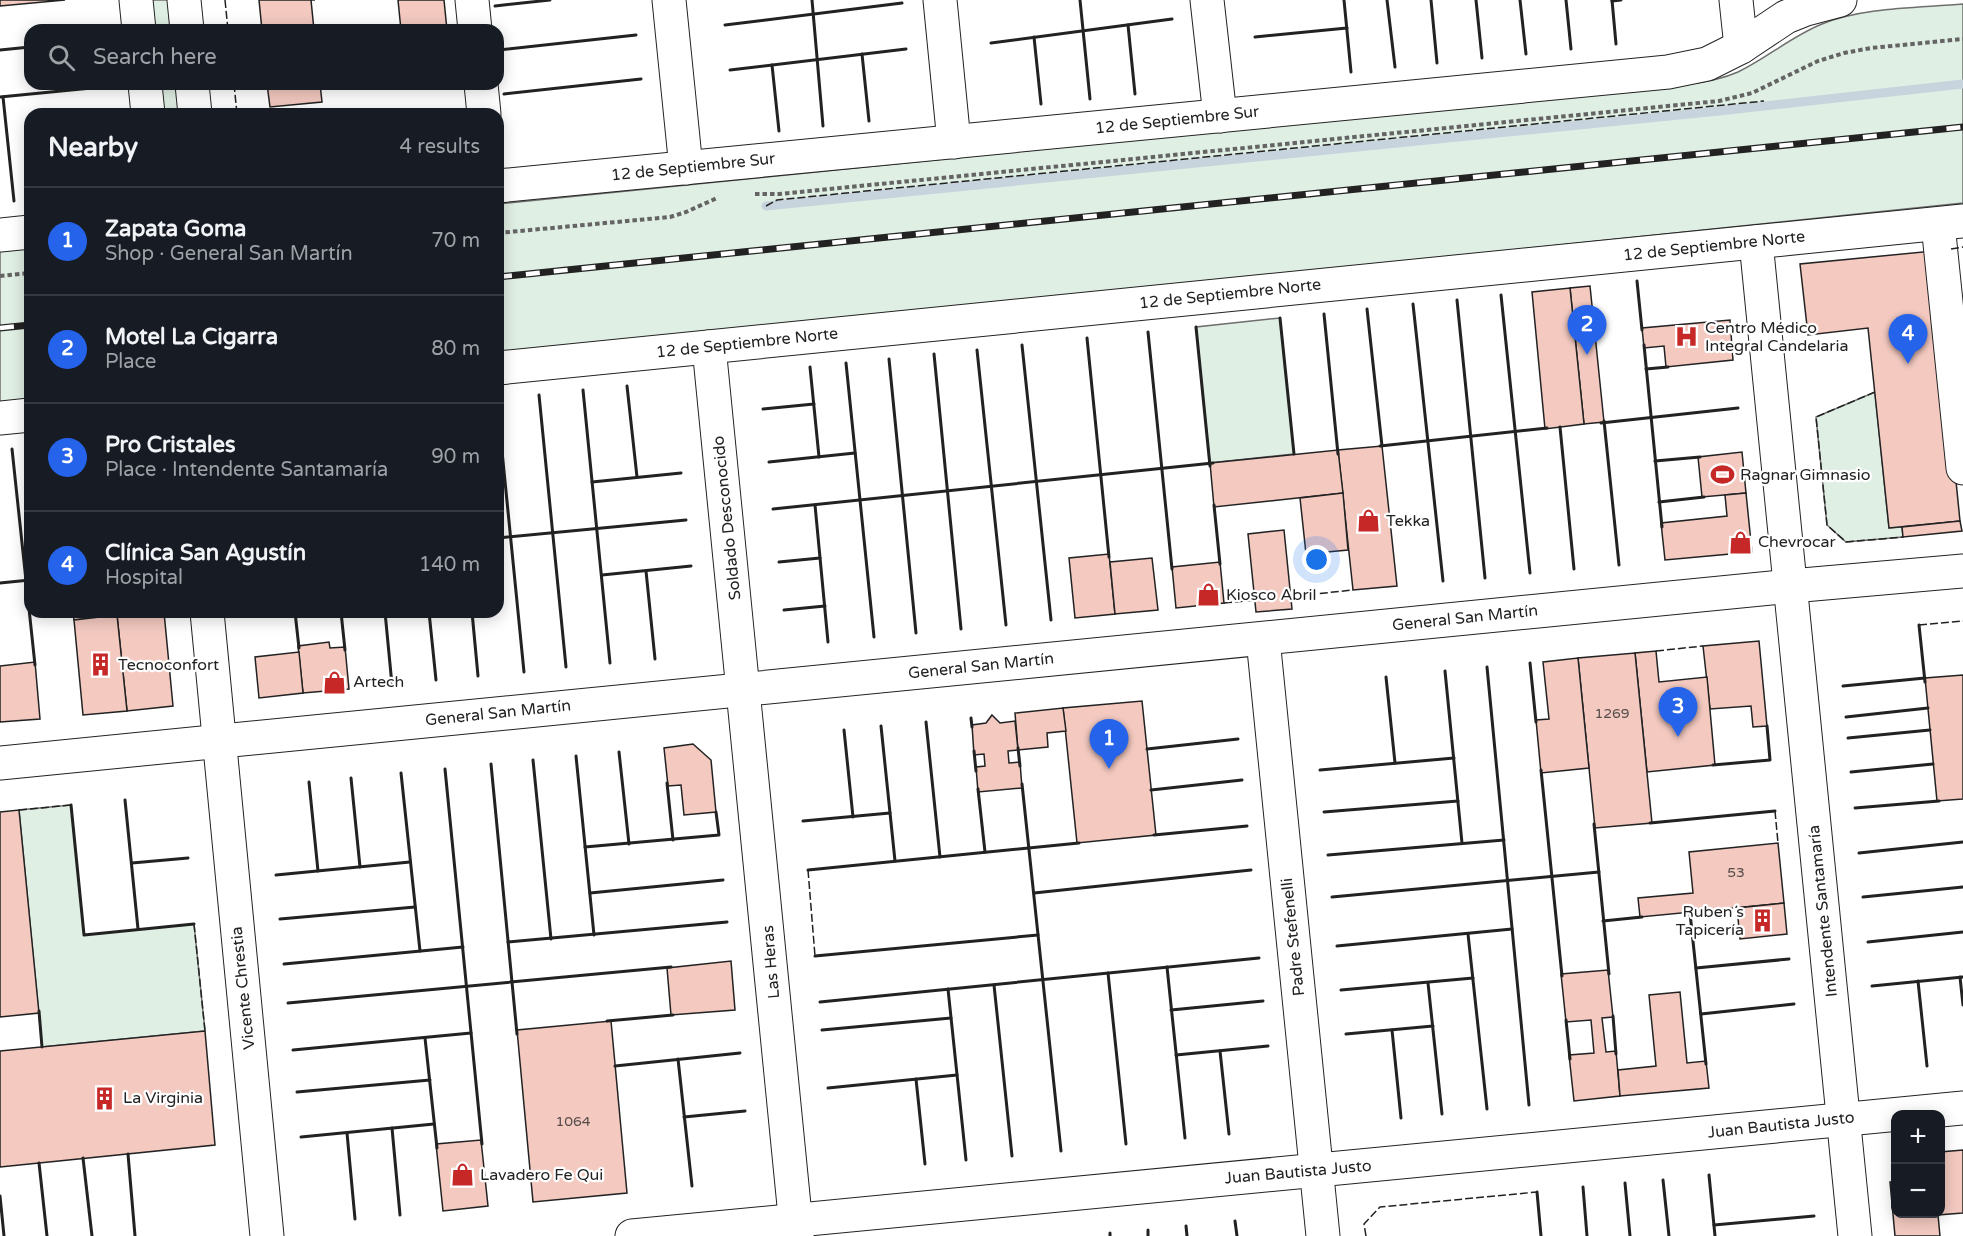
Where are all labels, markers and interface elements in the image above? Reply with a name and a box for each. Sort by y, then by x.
search box [24,24,504,90]
icon: search [45,41,78,74]
text: Search here [93,44,217,70]
street label: 12 de Septiembre Sur [1094,101,1261,139]
text: Nearby [48,132,138,163]
text: 4 results [400,135,480,159]
street label: 12 de Septiembre Sur [610,148,777,186]
text: Zapata Goma [105,216,246,242]
street label: 12 de Septiembre Norte [1622,226,1806,266]
text: 1 [61,229,74,253]
text: 70 m [431,229,480,253]
text: Shop · General San Martín [105,242,353,266]
street label: 12 de Septiembre Norte [1138,274,1322,314]
pin: 2 [1568,306,1606,355]
pin: 4 [1888,314,1928,364]
place label: Centro Médico Integral Candelaria [1705,318,1848,356]
street label: 12 de Septiembre Norte [655,323,839,363]
text: Motel La Cigarra [105,324,278,350]
hospital icon: Centro Médico Integral Candelaria [1674,324,1700,350]
text: 2 [61,337,74,361]
text: 80 m [431,337,480,361]
text: Place [105,350,156,374]
text: Pro Cristales [105,432,236,458]
street label: Soldado Desconocido [708,435,746,601]
text: 3 [61,445,74,469]
text: 90 m [431,445,480,469]
text: Place · Intendente Santamaría [105,458,388,482]
sports icon: Ragnar Gimnasio [1709,462,1735,488]
place label: Ragnar Gimnasio [1740,465,1870,485]
shop icon: Tekka [1355,508,1381,534]
place label: Tekka [1386,511,1430,531]
shop icon: Chevrocar [1727,529,1753,555]
place label: Chevrocar [1758,532,1836,552]
text: Clínica San Agustín [105,540,306,566]
your location [1302,545,1331,574]
text: 4 [61,553,74,577]
text: 140 m [419,553,480,577]
text: Hospital [105,566,183,590]
shop icon: Kiosco Abril [1195,582,1221,608]
place label: Kiosco Abril [1226,585,1317,605]
street label: General San Martín [1391,600,1539,636]
street label: General San Martín [907,648,1055,684]
building icon: Tecnoconfort [87,652,113,678]
place label: Tecnoconfort [118,655,219,675]
shop icon: Artech [322,669,348,695]
place label: Artech [353,672,404,692]
pin: 3 [1658,688,1698,737]
street label: General San Martín [424,695,572,731]
house number: 1269 [1594,705,1630,722]
pin: 1 [1090,720,1128,769]
street label: Intendente Santamaría [1804,824,1842,998]
house number: 53 [1727,864,1745,881]
street label: Padre Stefenelli [1277,877,1309,997]
place label: Ruben´s Tapicería [1676,902,1744,940]
building icon: Ruben´s Tapicería [1749,908,1775,934]
street label: Las Heras [758,924,784,1000]
street label: Vicente Chrestia [227,925,259,1051]
building icon: La Virginia [92,1085,118,1111]
place label: La Virginia [123,1088,203,1108]
street label: Juan Bautista Justo [1707,1107,1855,1143]
map controls [1891,1110,1945,1218]
button: + [1891,1110,1945,1164]
house number: 1064 [555,1113,591,1130]
street label: Juan Bautista Justo [1224,1156,1372,1188]
shop icon: Lavadero Fe Qui [449,1162,475,1188]
button: − [1891,1164,1945,1218]
place label: Lavadero Fe Qui [480,1165,603,1185]

